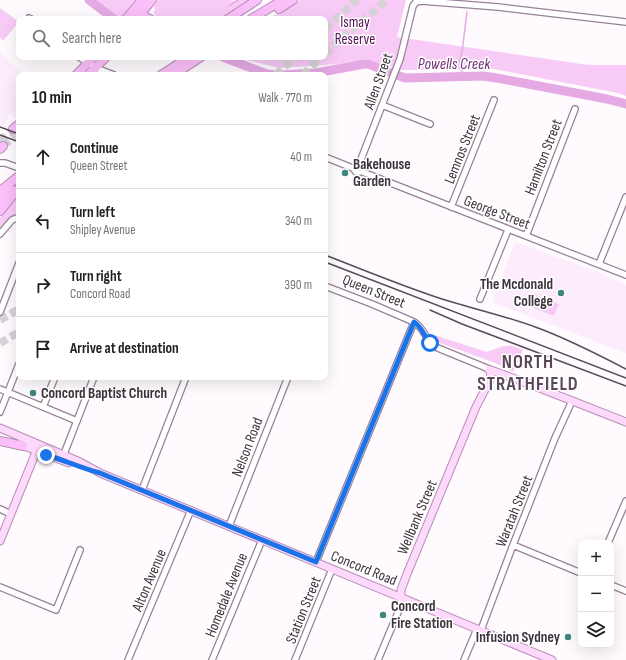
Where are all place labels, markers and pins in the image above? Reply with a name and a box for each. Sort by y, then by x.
place label: Bakehouse Garden [353,155,411,191]
marker: Bakehouse Garden [340,168,350,178]
place label: The Mcdonald College [480,275,553,311]
marker: The Mcdonald College [556,288,566,298]
place label: Concord Baptist Church [41,384,167,403]
marker: Concord Baptist Church [28,388,38,398]
place label: Concord Fire Station [391,597,453,633]
marker: Concord Fire Station [378,610,388,620]
place label: Infusion Sydney [476,628,561,647]
marker: Infusion Sydney [563,632,573,642]

